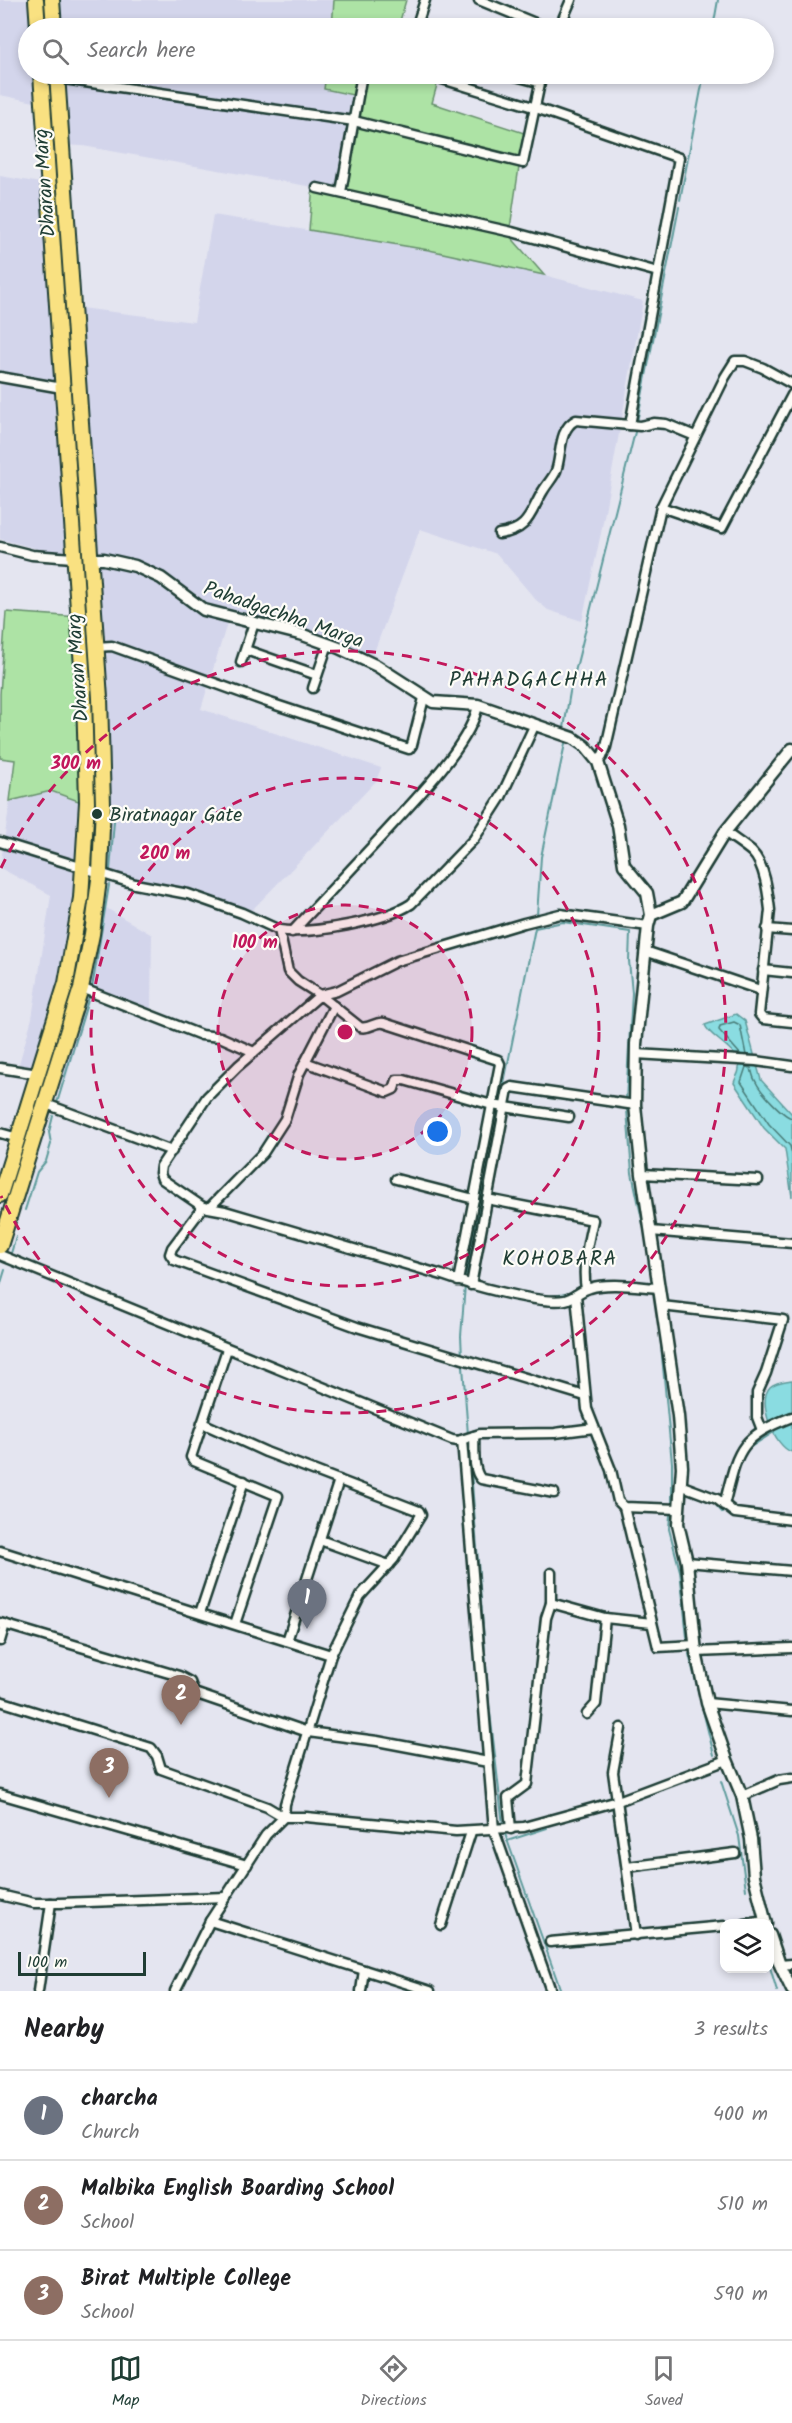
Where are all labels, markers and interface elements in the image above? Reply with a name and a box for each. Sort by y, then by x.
search box [18,18,774,84]
text: Search here [87,34,195,69]
icon: search [39,35,72,68]
street label: Dharan Marg [26,127,66,238]
street label: Pahadgachha Marga [199,573,368,658]
street label: Dharan Marg [59,612,99,723]
district label: PAHADGACHHA [449,664,609,697]
text: 300 m [50,750,101,779]
place label: Biratnagar Gate [109,800,242,832]
marker: Biratnagar Gate [90,807,104,821]
text: 200 m [140,840,191,869]
text: 100 m [232,929,278,958]
centre of rings [335,1022,355,1042]
your location [423,1117,452,1146]
district label: KOHOBARA [502,1243,618,1276]
pin: 1 [288,1580,326,1629]
pin: 2 [162,1676,201,1725]
pin: 3 [90,1748,128,1798]
map controls [720,1919,774,1973]
button: layers [720,1919,774,1973]
scale bar [18,1949,146,1976]
text: 100 m [27,1950,67,1975]
text: Nearby [24,2009,104,2051]
text: 3 results [694,2014,768,2046]
text: charcha [81,2082,158,2117]
text: 1 [40,2099,47,2131]
text: 400 m [713,2099,768,2131]
text: Church [81,2117,140,2149]
text: Malbika English Boarding School [81,2172,394,2207]
text: 2 [38,2189,49,2221]
text: 510 m [717,2189,768,2221]
text: School [81,2207,134,2239]
text: Birat Multiple College [81,2262,291,2297]
text: 3 [38,2279,49,2311]
text: 590 m [714,2279,768,2311]
text: School [81,2297,134,2329]
tab: Map [109,2352,142,2413]
tab: Directions [360,2352,427,2413]
tab: Saved [645,2352,683,2413]

